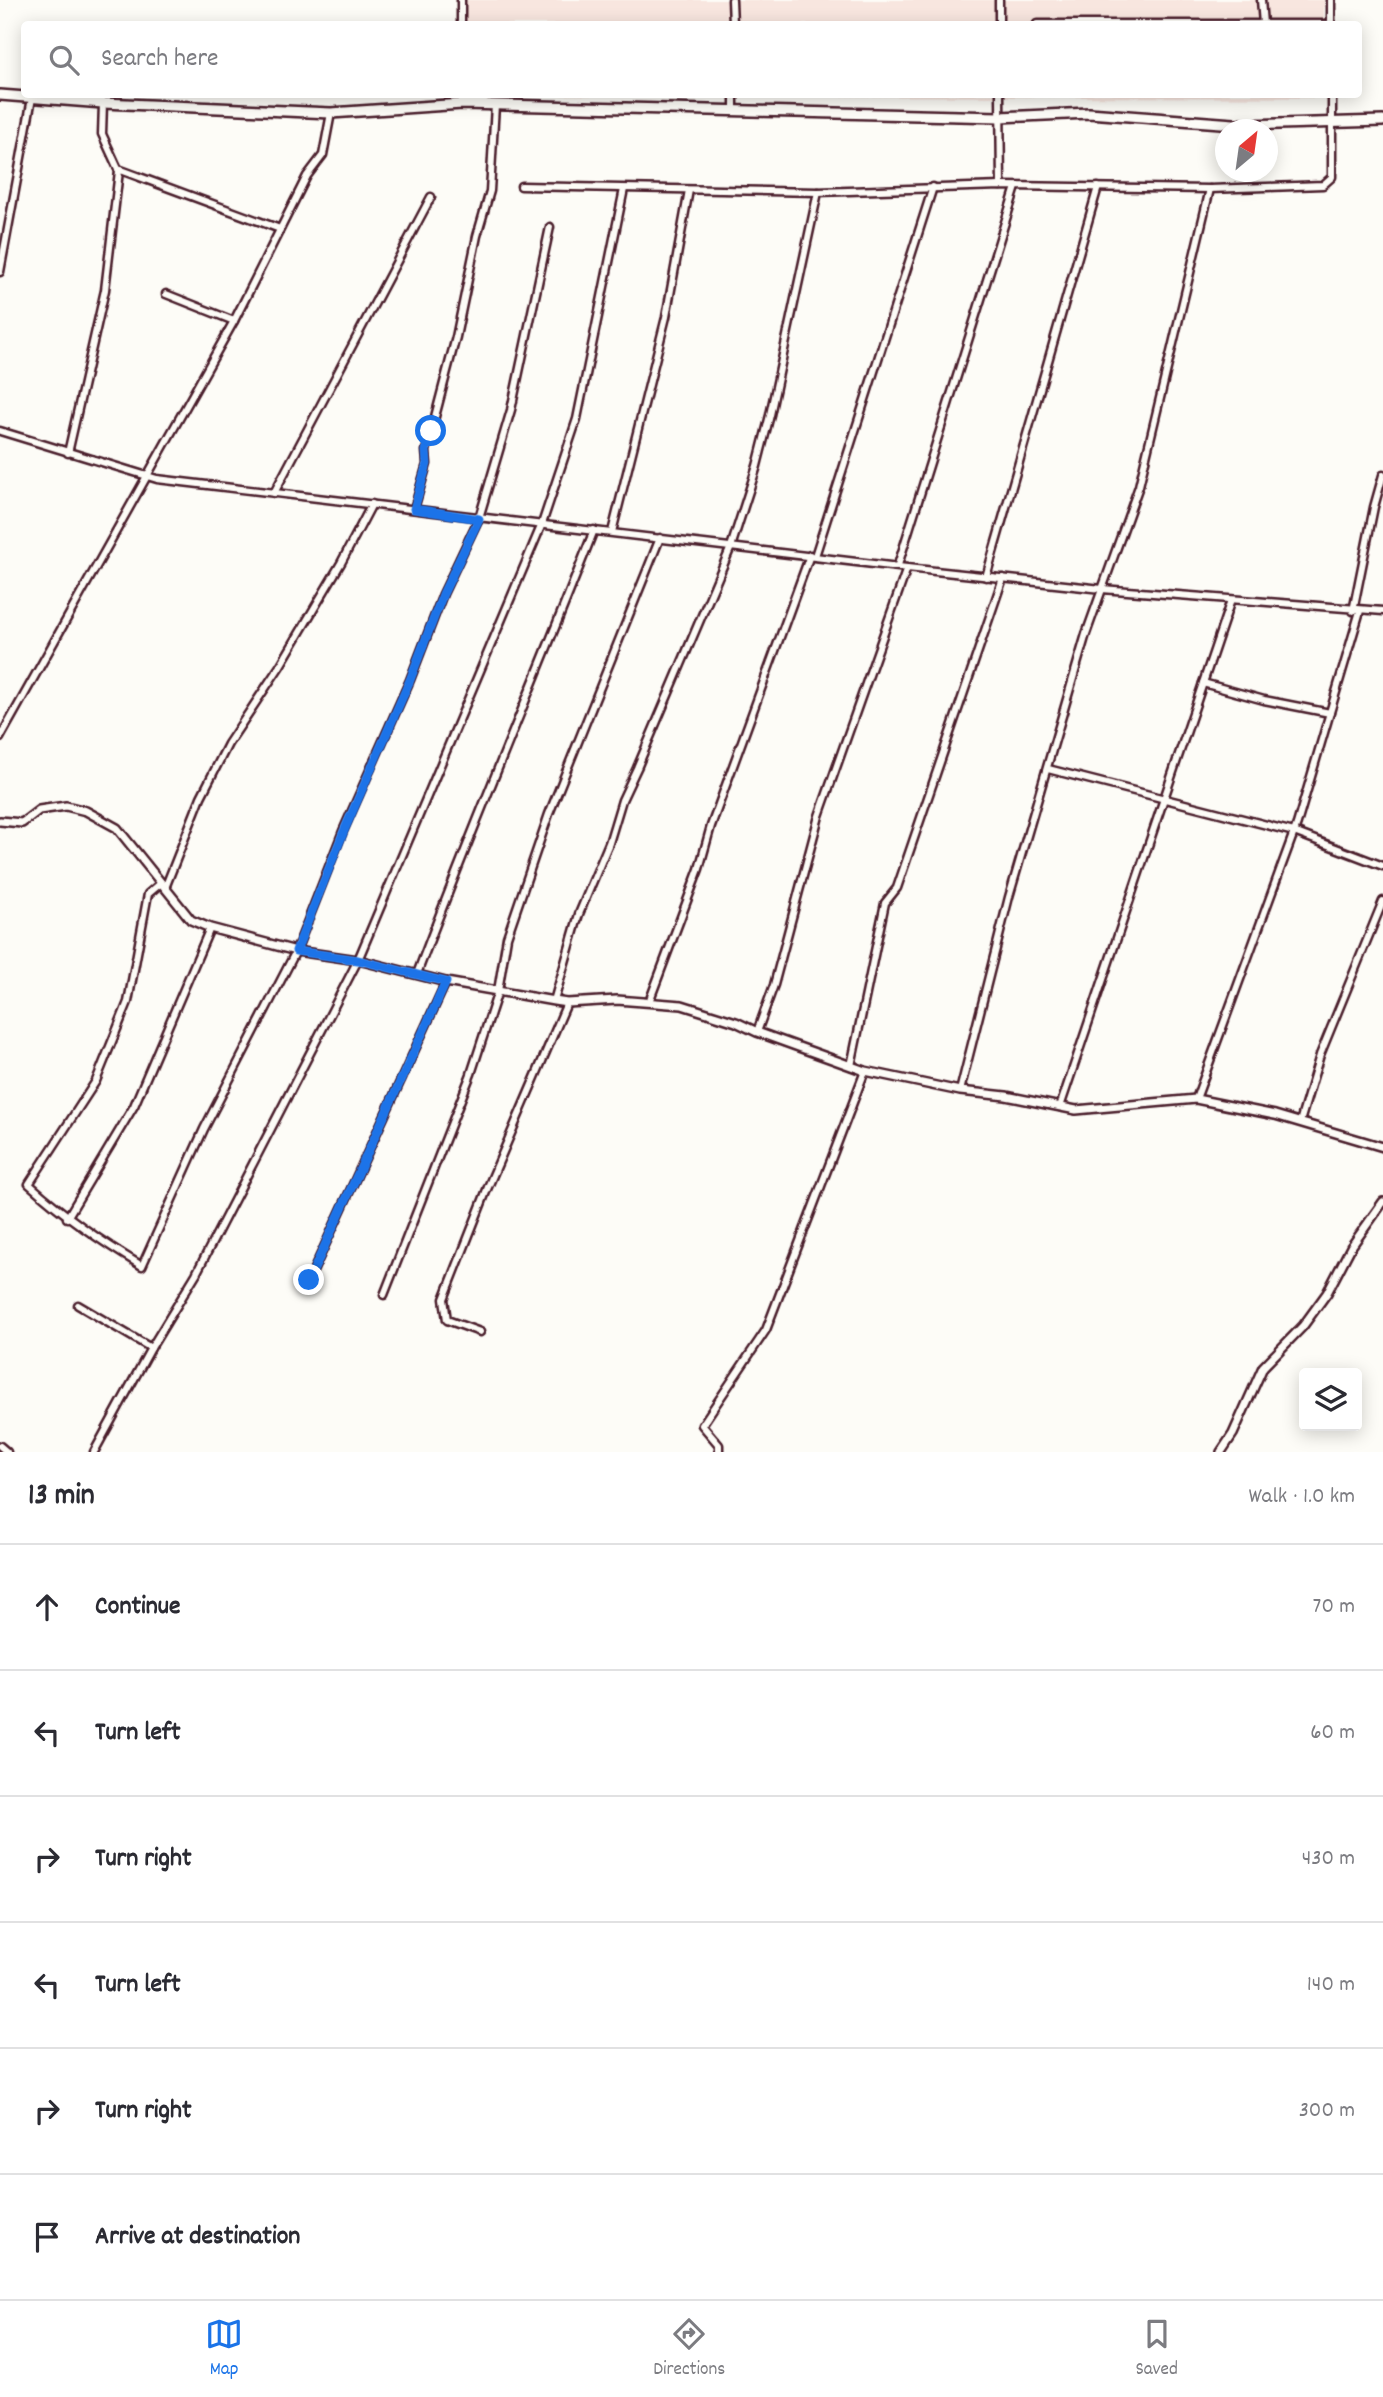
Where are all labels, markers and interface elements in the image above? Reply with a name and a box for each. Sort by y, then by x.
search box [21,21,1362,98]
icon: search [45,41,83,79]
text: Search here [101,41,219,78]
north arrow [1215,119,1278,182]
route start [415,415,446,446]
route end [293,1264,324,1295]
map controls [1299,1368,1362,1431]
button: layers [1299,1368,1362,1431]
text: 13 min [28,1476,95,1519]
text: Walk · 1.0 km [1248,1481,1355,1514]
icon: ahead [28,1588,66,1626]
text: Continue [95,1589,180,1626]
text: 70 m [1313,1591,1355,1624]
icon: left [28,1714,66,1752]
text: Turn left [95,1715,181,1752]
text: 60 m [1310,1717,1355,1750]
icon: right [28,1840,66,1878]
text: Turn right [95,1841,192,1878]
text: 430 m [1302,1843,1355,1876]
icon: left [28,1966,66,2004]
text: Turn left [95,1967,181,2004]
text: 140 m [1307,1969,1355,2002]
icon: right [28,2092,66,2130]
text: Turn right [95,2093,192,2130]
text: 300 m [1299,2095,1355,2128]
icon: arrive [28,2218,66,2256]
text: Arrive at destination [95,2219,300,2256]
tab: Map [205,2315,243,2384]
tab: Directions [653,2315,725,2384]
tab: Saved [1135,2315,1178,2384]

